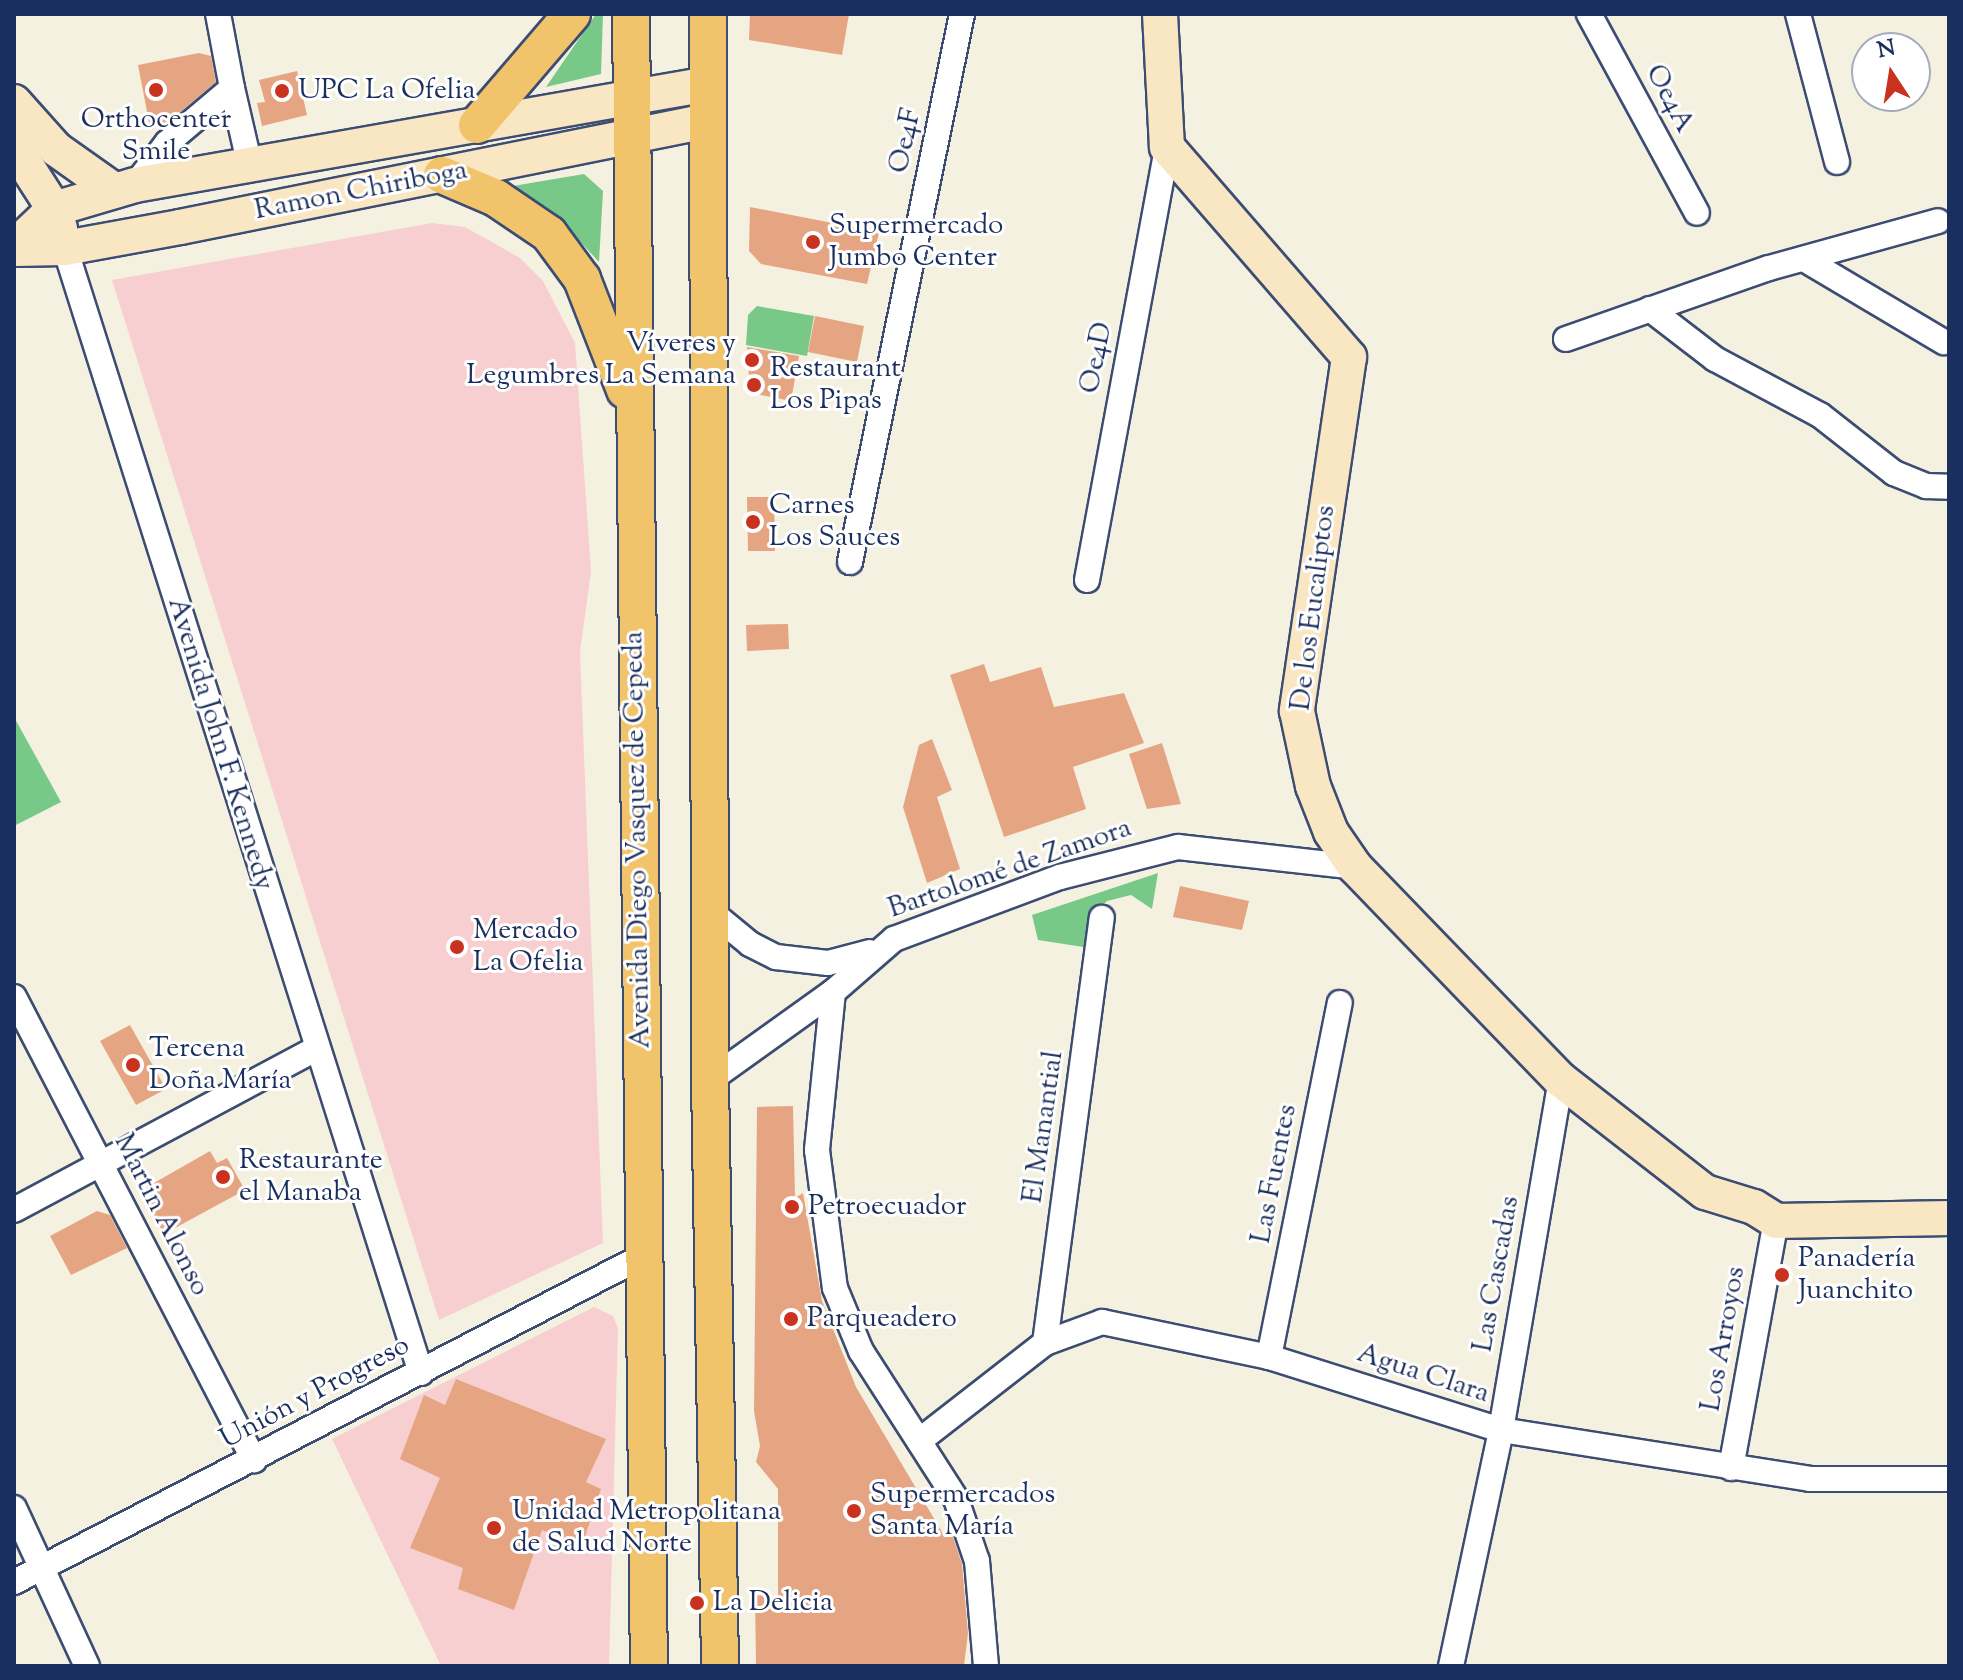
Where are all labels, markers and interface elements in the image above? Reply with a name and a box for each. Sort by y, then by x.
north arrow [1851,32,1931,112]
text: N [1875,33,1898,68]
street label: Oe4A [1637,59,1701,139]
place label: UPC La Ofelia [298,74,475,108]
marker: Orthocenter Smile [147,81,165,99]
marker: UPC La Ofelia [273,82,291,100]
place label: Orthocenter Smile [81,103,231,169]
street label: Oe4F [883,106,929,176]
street label: Ramon Chiriboga [252,154,470,228]
place label: Supermercado Jumbo Center [829,209,1003,275]
marker: Supermercado Jumbo Center [804,233,822,251]
street label: Oe4D [1074,320,1120,396]
place label: Víveres y Legumbres La Semana [467,327,736,393]
marker: Víveres y Legumbres La Semana [743,351,761,369]
place label: Restaurant Los Pipas [770,352,901,418]
marker: Restaurant Los Pipas [745,376,763,394]
place label: Carnes Los Sauces [769,489,900,555]
street label: De los Eucaliptos [1285,503,1343,713]
marker: Carnes Los Sauces [744,513,762,531]
street label: Avenida John F. Kennedy [159,594,281,894]
street label: Avenida Diego Vasquez de Cepeda [618,631,658,1049]
street label: Bartolomé de Zamora [884,812,1136,926]
place label: Mercado La Ofelia [473,914,583,980]
marker: Mercado La Ofelia [448,938,466,956]
place label: Tercena Doña María [149,1032,292,1098]
street label: El Manantial [1017,1049,1071,1205]
marker: Tercena Doña María [124,1056,142,1074]
street label: Las Fuentes [1245,1102,1305,1246]
street label: Martin Alonso [106,1128,216,1302]
place label: Restaurante el Manaba [239,1144,383,1210]
marker: Restaurante el Manaba [214,1168,232,1186]
place label: Petroecuador [808,1190,967,1224]
street label: Las Cascadas [1467,1193,1527,1355]
marker: Petroecuador [783,1198,801,1216]
place label: Panadería Juanchito [1798,1242,1915,1308]
street label: Los Arroyos [1695,1264,1753,1414]
marker: Panadería Juanchito [1773,1266,1791,1284]
place label: Parqueadero [807,1302,957,1336]
marker: Parqueadero [782,1310,800,1328]
street label: Unión y Progreso [215,1329,415,1457]
street label: Agua Clara [1353,1337,1493,1411]
place label: Supermercados Santa María [870,1478,1055,1544]
place label: Unidad Metropolitana de Salud Norte [512,1495,781,1561]
marker: Supermercados Santa María [845,1502,863,1520]
marker: Unidad Metropolitana de Salud Norte [483,1517,505,1539]
place label: La Delicia [713,1586,833,1620]
marker: La Delicia [688,1594,706,1612]

